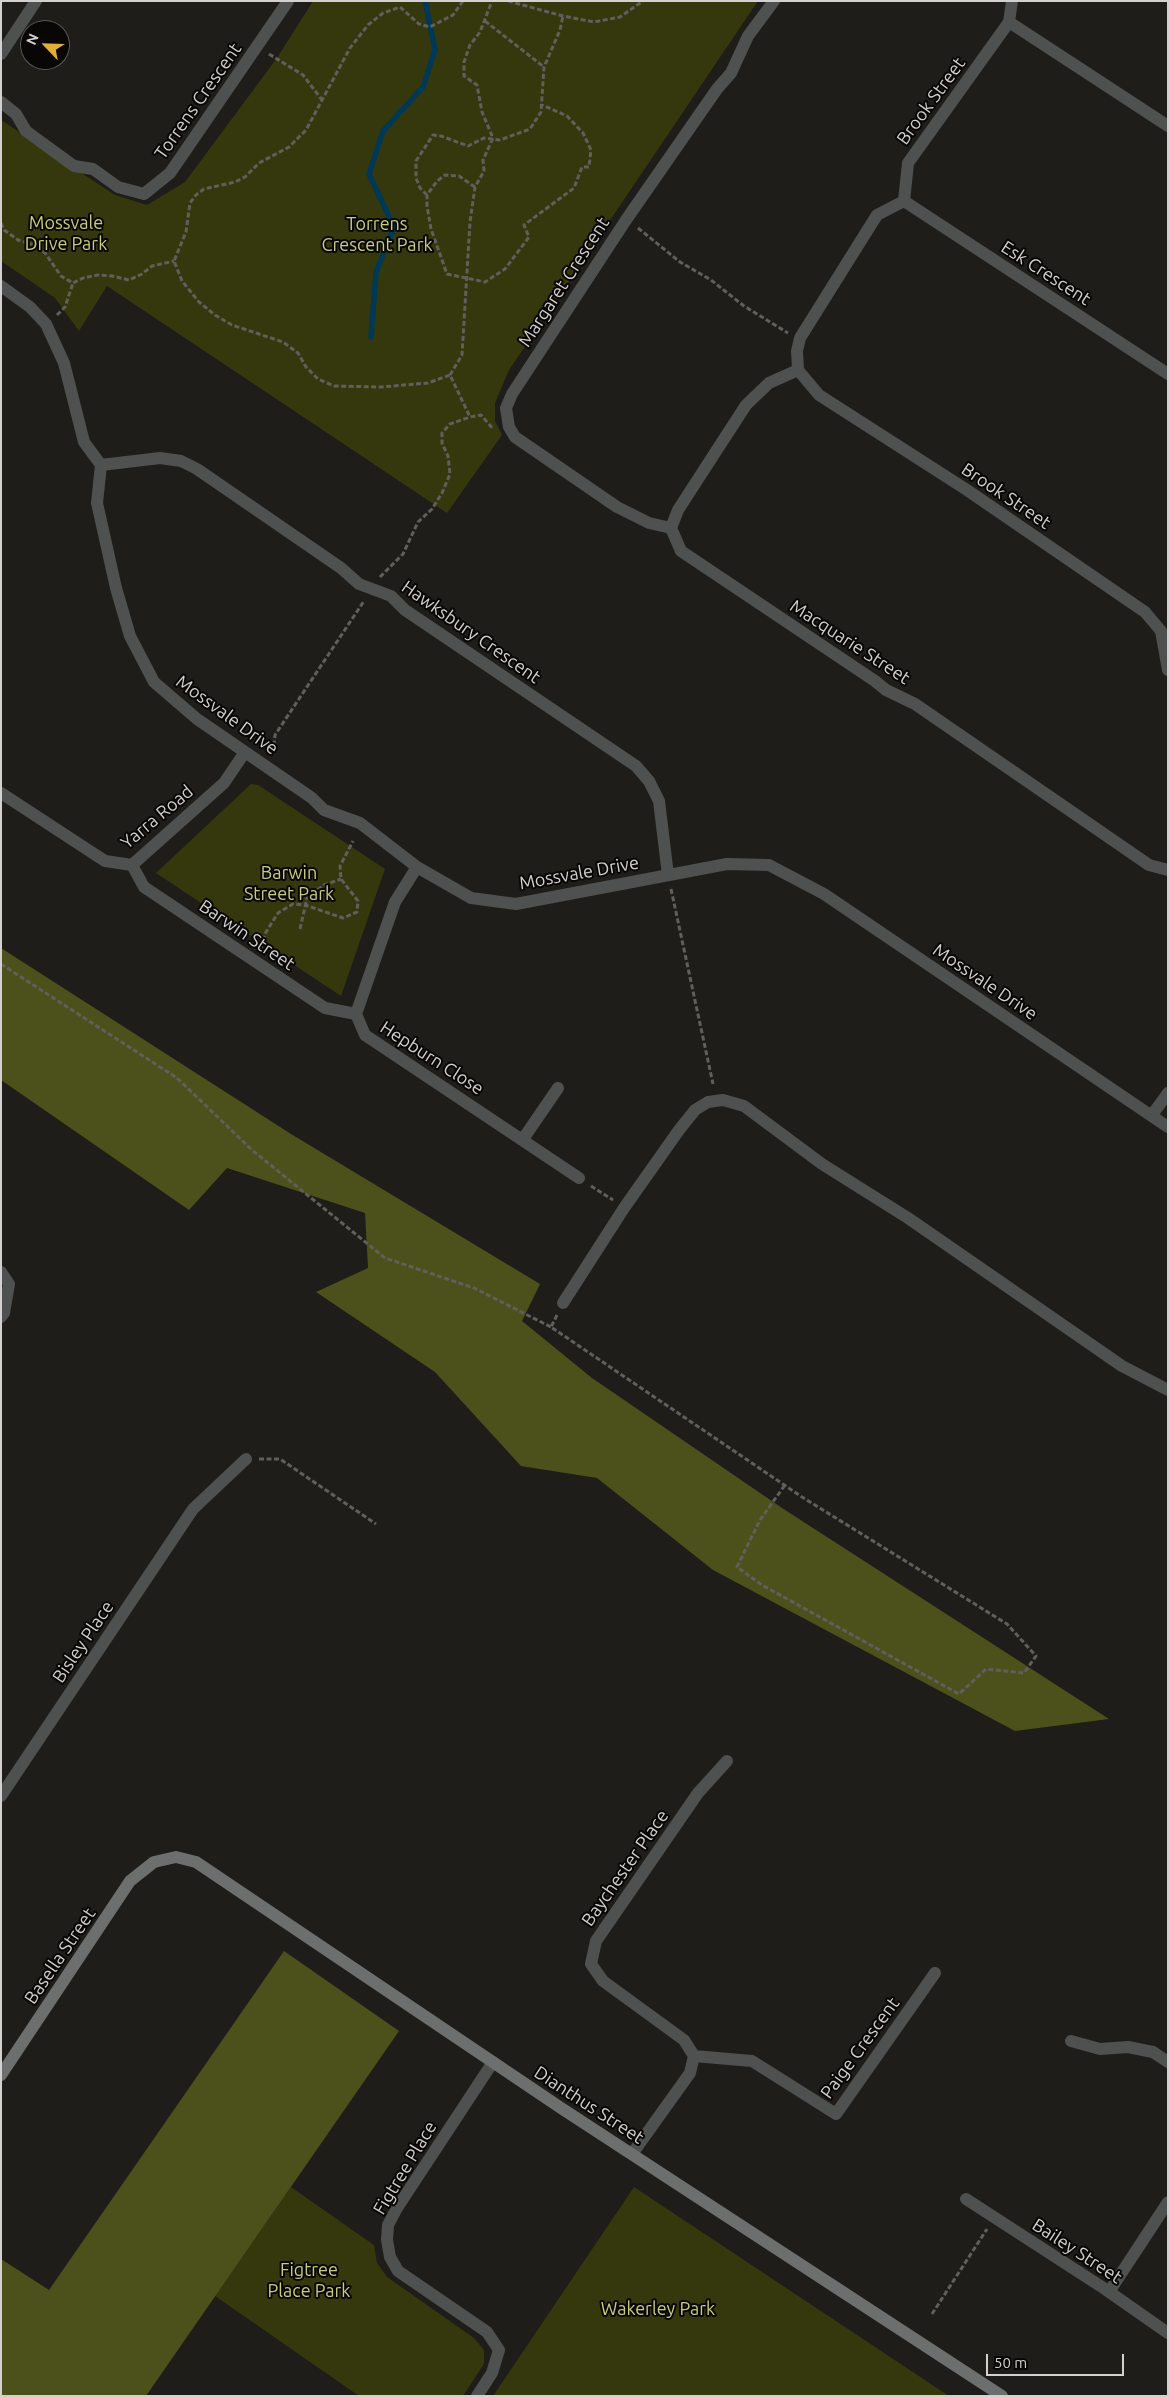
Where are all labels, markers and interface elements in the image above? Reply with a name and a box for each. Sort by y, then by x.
north arrow [20,20,70,70]
text: N [23,31,42,47]
street label: Torrens Crescent [150,39,246,163]
street label: Brook Street [892,53,970,149]
park label: Mossvale Drive Park [25,212,107,254]
park label: Torrens Crescent Park [321,213,433,255]
street label: Margaret Crescent [514,213,614,351]
street label: Esk Crescent [997,236,1095,310]
street label: Brook Street [957,458,1055,534]
street label: Hawksbury Crescent [397,576,545,688]
street label: Macquarie Street [786,595,914,689]
street label: Mossvale Drive [172,671,282,759]
street label: Yarra Road [117,781,197,853]
street label: Mossvale Drive [517,852,641,894]
park label: Barwin Street Park [244,862,334,904]
street label: Barwin Street [195,895,299,975]
street label: Mossvale Drive [929,939,1041,1025]
street label: Hepburn Close [376,1017,488,1099]
street label: Bisley Place [48,1597,118,1687]
street label: Baychester Place [577,1806,673,1930]
street label: Basella Street [20,1904,100,2008]
street label: Paige Crescent [816,1993,904,2103]
street label: Dianthus Street [530,2062,648,2148]
street label: Figtree Place [369,2117,441,2219]
street label: Bailey Street [1028,2214,1126,2288]
park label: Figtree Place Park [268,2259,350,2302]
park label: Wakerley Park [601,2298,715,2320]
scale bar [989,2344,1126,2376]
text: 50 m [994,2354,1027,2371]

